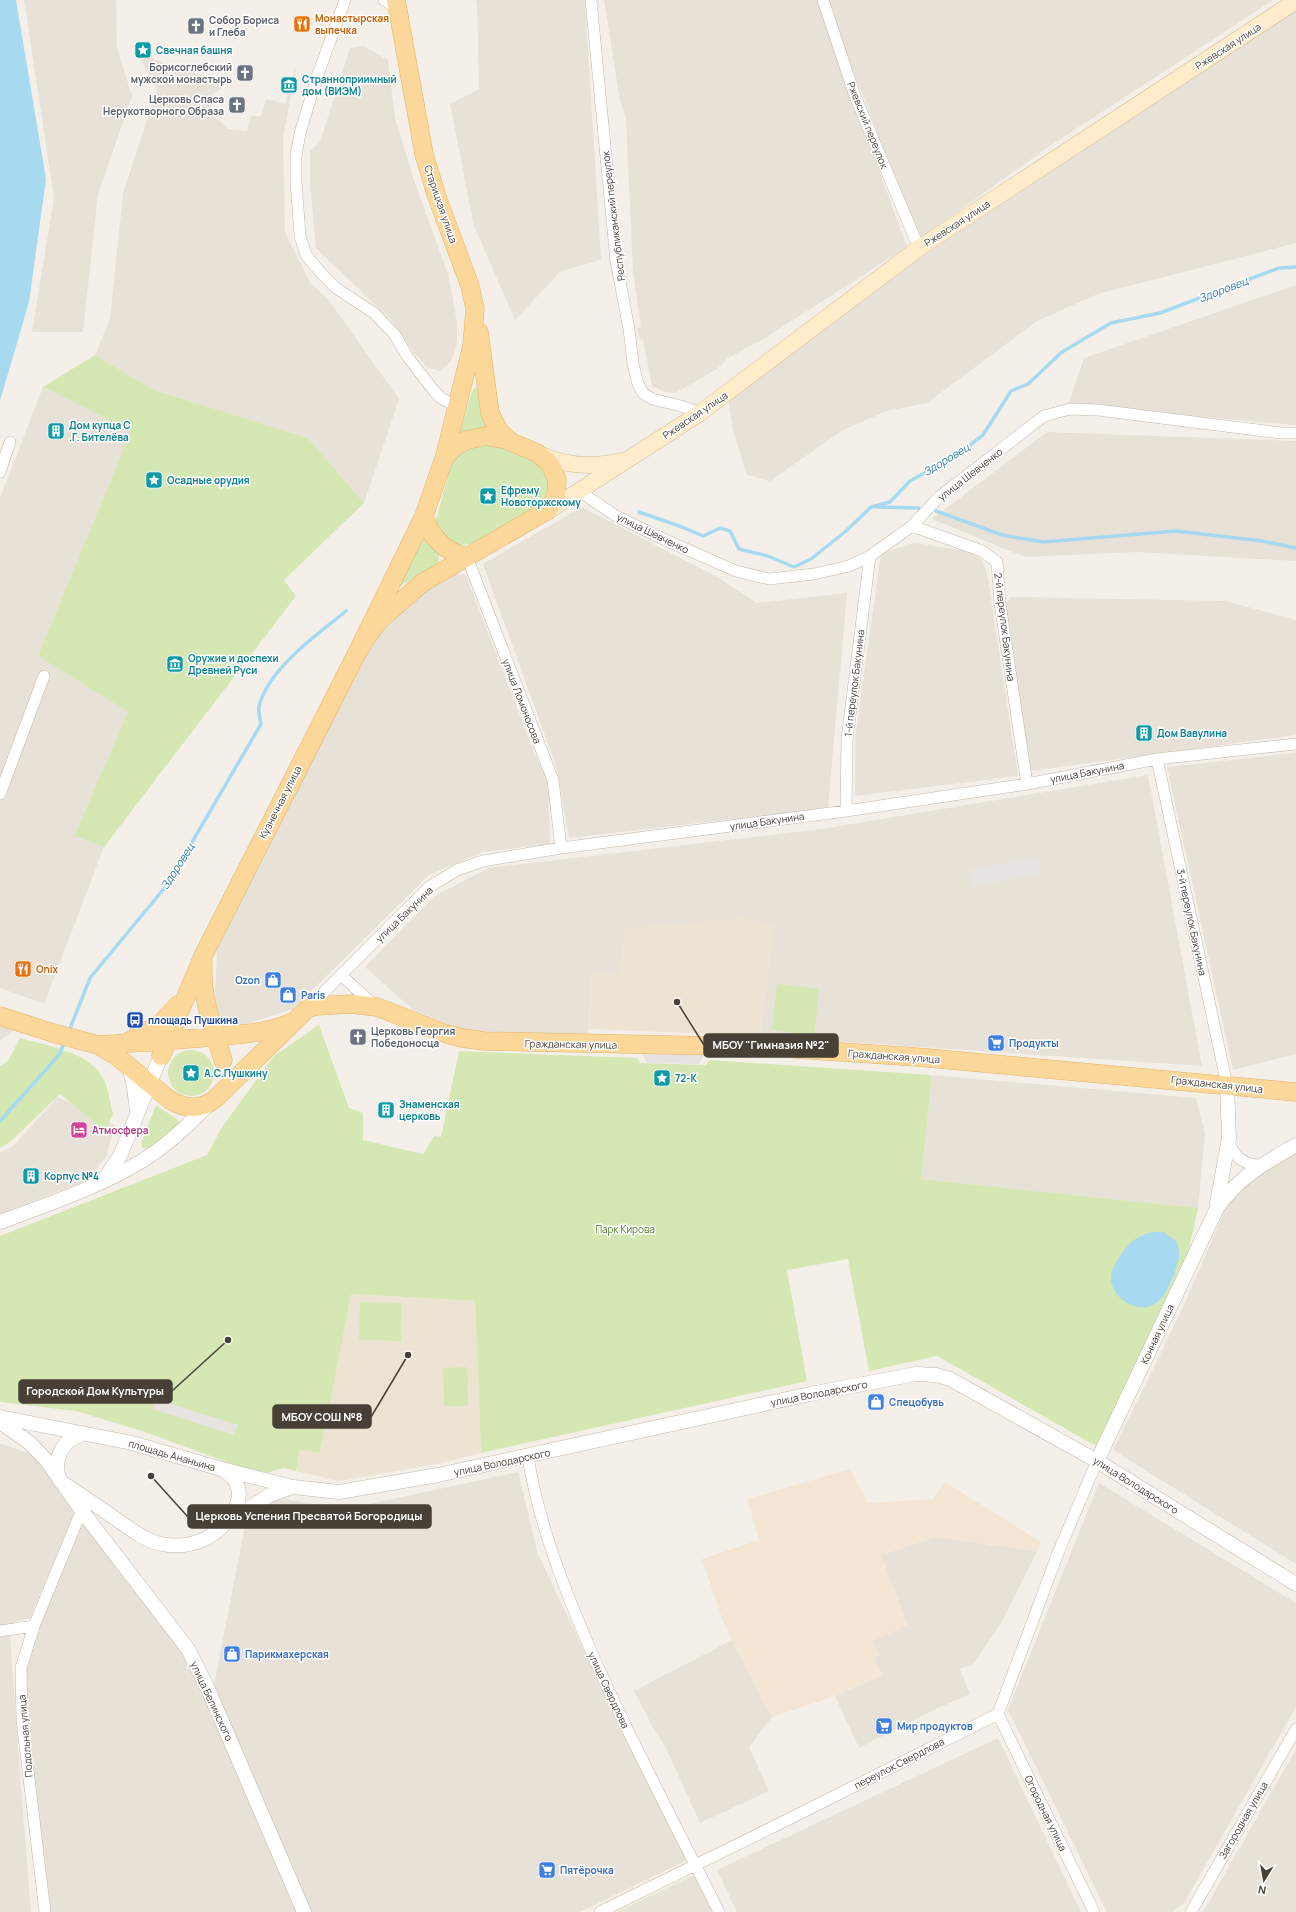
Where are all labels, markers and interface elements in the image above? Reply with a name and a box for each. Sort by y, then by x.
place label: Монастырская выпечка [315,11,389,37]
place label: Собор Бориса и Глеба [209,13,279,39]
restaurant icon: Монастырская выпечка [292,14,312,34]
church icon: Собор Бориса и Глеба [186,16,206,36]
street label: Ржевская улица [1192,19,1264,73]
place icon: Свечная башня [133,40,153,60]
place label: Свечная башня [156,43,232,57]
place label: Борисоглебский мужской монастырь [131,60,232,86]
church icon: Борисоглебский мужской монастырь [235,63,255,83]
place label: Странноприимный дом (ВИЭМ) [302,72,397,98]
museum icon: Странноприимный дом (ВИЭМ) [279,75,299,95]
street label: Ржевский переулок [844,79,892,172]
place label: Церковь Спаса Нерукотворного Образа [103,92,224,118]
church icon: Церковь Спаса Нерукотворного Образа [227,95,247,115]
street label: Республиканский переулок [598,149,628,282]
street label: Старицкая улица [421,163,461,245]
street label: Ржевская улица [921,196,993,250]
water label: Здоровец [1196,273,1250,305]
street label: Ржевская улица [660,388,730,442]
place label: Дом купца С .Г. Бителёва [69,418,131,444]
building icon: Дом купца С .Г. Бителёва [46,421,66,441]
water label: Здоровец [920,439,972,479]
street label: улица Шевченко [935,444,1005,504]
place icon: Осадные орудия [144,470,164,490]
place label: Осадные орудия [167,473,250,487]
place label: Ефрему Новоторжскому [501,483,581,509]
place icon: Ефрему Новоторжскому [478,486,498,506]
street label: улица Шевченко [615,510,691,557]
street label: 2-й переулок Бакунина [991,572,1019,682]
street label: 1-й переулок Бакунина [840,629,868,737]
place label: Оружие и доспехи Древней Руси [188,651,279,677]
museum icon: Оружие и доспехи Древней Руси [165,654,185,674]
street label: улица Ломоносова [499,656,545,746]
building icon: Дом Вавулина [1134,723,1154,743]
place label: Дом Вавулина [1157,726,1227,740]
street label: улица Бакунина [1049,758,1125,786]
street label: Кузнечная улица [256,763,304,841]
street label: улица Бакунина [729,809,805,833]
water label: Здоровец [157,840,197,892]
street label: 3-й переулок Бакунина [1174,867,1210,977]
street label: улица Бакунина [372,883,436,945]
restaurant icon: Onix [13,959,33,979]
place label: Onix [36,962,59,976]
shop icon: Ozon [263,970,283,990]
place label: Ozon [235,973,260,987]
shop icon: Paris [278,985,298,1005]
place label: Paris [301,988,326,1002]
bus stop icon: площадь Пушкина [125,1010,145,1030]
place label: площадь Пушкина [148,1013,238,1027]
place label: Церковь Георгия Победоносца [371,1024,455,1050]
church icon: Церковь Георгия Победоносца [348,1027,368,1047]
supermarket icon: Продукты [986,1033,1006,1053]
callout: МБОУ "Гимназия №2" [704,1034,838,1057]
street label: Гражданская улица [525,1036,617,1052]
place label: Продукты [1009,1036,1059,1050]
text: МБОУ "Гимназия №2" [712,1037,830,1052]
street label: Гражданская улица [847,1046,941,1066]
place icon: А.С.Пушкину [181,1063,201,1083]
place label: А.С.Пушкину [204,1066,268,1080]
place icon: 72-К [652,1068,672,1088]
place label: 72-К [675,1071,697,1085]
street label: Гражданская улица [1170,1072,1264,1096]
place label: Знаменская церковь [399,1097,460,1123]
building icon: Знаменская церковь [376,1100,396,1120]
hotel icon: Атмосфера [69,1120,89,1140]
place label: Атмосфера [92,1123,149,1137]
building icon: Корпус №4 [21,1166,41,1186]
place label: Корпус №4 [44,1169,99,1183]
park label: Парк Кирова [595,1222,655,1236]
street label: Конная улица [1137,1302,1177,1366]
street label: улица Володарского [769,1377,869,1409]
callout: Городской Дом Культуры [19,1380,172,1403]
text: Городской Дом Культуры [26,1383,164,1398]
shop icon: Спецобувь [866,1392,886,1412]
place label: Спецобувь [889,1395,944,1409]
callout: МБОУ СОШ №8 [273,1405,371,1428]
text: МБОУ СОШ №8 [281,1409,363,1424]
street label: площадь Ананьина [127,1436,217,1474]
street label: улица Володарского [453,1445,552,1479]
street label: улица Володарского [1091,1453,1181,1517]
callout: Церковь Успения Пресвятой Богородицы [188,1505,431,1528]
text: Церковь Успения Пресвятой Богородицы [196,1508,422,1523]
shop icon: Парикмахерская [222,1644,242,1664]
place label: Парикмахерская [245,1647,329,1661]
street label: улица Свердлова [585,1649,633,1731]
street label: улица Белинского [187,1659,237,1743]
street label: Подольная улица [14,1694,36,1778]
supermarket icon: Мир продуктов [874,1716,894,1736]
place label: Мир продуктов [897,1719,973,1733]
street label: переулок Свердлова [851,1734,947,1792]
street label: Огородная улица [1022,1773,1070,1853]
street label: Загородная улица [1215,1779,1271,1861]
supermarket icon: Пятёрочка [537,1860,557,1880]
north arrow [1244,1860,1284,1900]
place label: Пятёрочка [560,1863,614,1877]
text: N [1257,1882,1267,1898]

